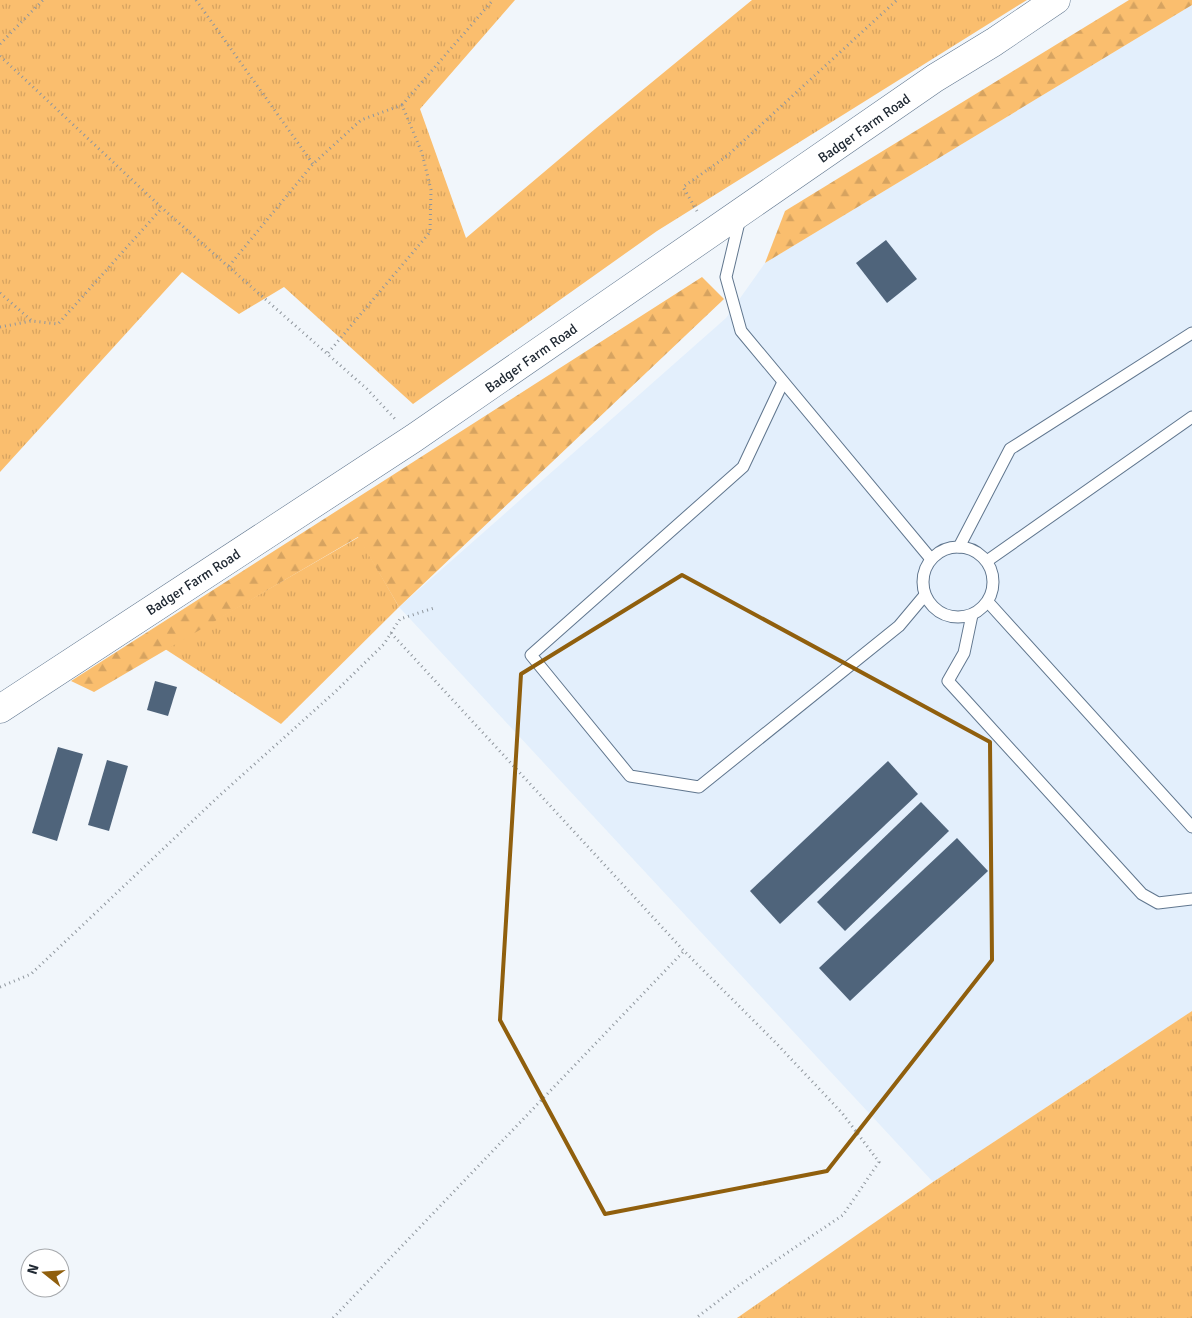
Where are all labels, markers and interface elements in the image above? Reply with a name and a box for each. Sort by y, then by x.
street label: Badger Farm Road [815,90,914,167]
street label: Badger Farm Road [482,320,581,397]
street label: Badger Farm Road [143,546,244,619]
north arrow [20,1248,70,1298]
text: N [23,1262,43,1276]

